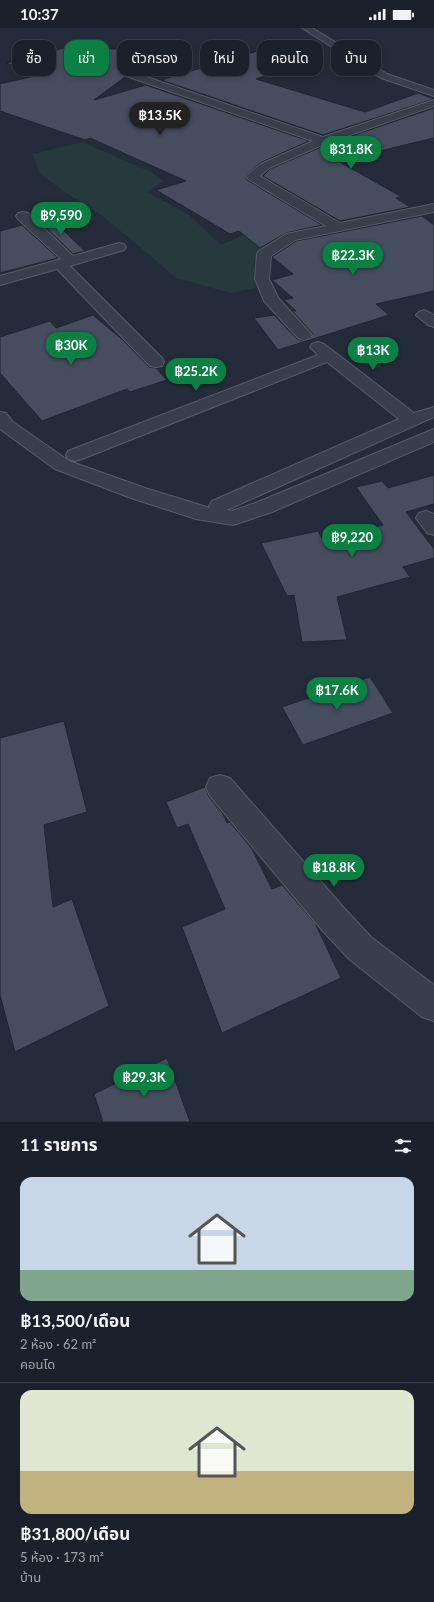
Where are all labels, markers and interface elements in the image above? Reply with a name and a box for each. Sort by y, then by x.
text: 10:37 [20,5,59,23]
chip: ซื้อ [12,40,56,76]
chip: เช่า [64,40,109,76]
chip: ตัวกรอง [117,40,192,76]
chip: ใหม่ [200,40,249,76]
chip: คอนโด [257,40,323,76]
chip: บ้าน [331,40,381,76]
pin: ฿13.5K [127,102,193,136]
text: ฿13.5K [138,107,182,123]
pin: ฿31.8K [318,136,384,170]
text: ฿31.8K [329,141,373,157]
pin: ฿9,590 [28,202,94,236]
text: ฿9,590 [40,207,82,223]
pin: ฿22.3K [320,242,386,276]
text: ฿22.3K [331,247,375,263]
pin: ฿30K [47,332,95,366]
text: ฿30K [55,337,87,353]
pin: ฿13K [349,337,397,371]
text: ฿13K [357,342,389,358]
pin: ฿25.2K [163,358,229,392]
text: ฿25.2K [174,363,218,379]
pin: ฿9,220 [319,524,385,558]
text: ฿9,220 [331,529,373,545]
pin: ฿17.6K [304,677,370,711]
text: ฿17.6K [315,682,359,698]
pin: ฿18.8K [301,854,367,888]
text: ฿18.8K [312,859,356,875]
pin: ฿29.3K [111,1064,177,1098]
text: ฿29.3K [122,1069,166,1085]
text: 11 รายการ [20,1134,97,1155]
icon: filters [392,1135,414,1157]
icon: home [181,1203,253,1275]
text: ฿13,500/เดือน [20,1310,130,1331]
text: 2 ห้อง · 62 m² [20,1336,96,1352]
text: คอนโด [20,1356,55,1372]
icon: home [181,1416,253,1488]
text: ฿31,800/เดือน [20,1523,130,1544]
text: 5 ห้อง · 173 m² [20,1549,104,1565]
text: บ้าน [20,1569,41,1585]

